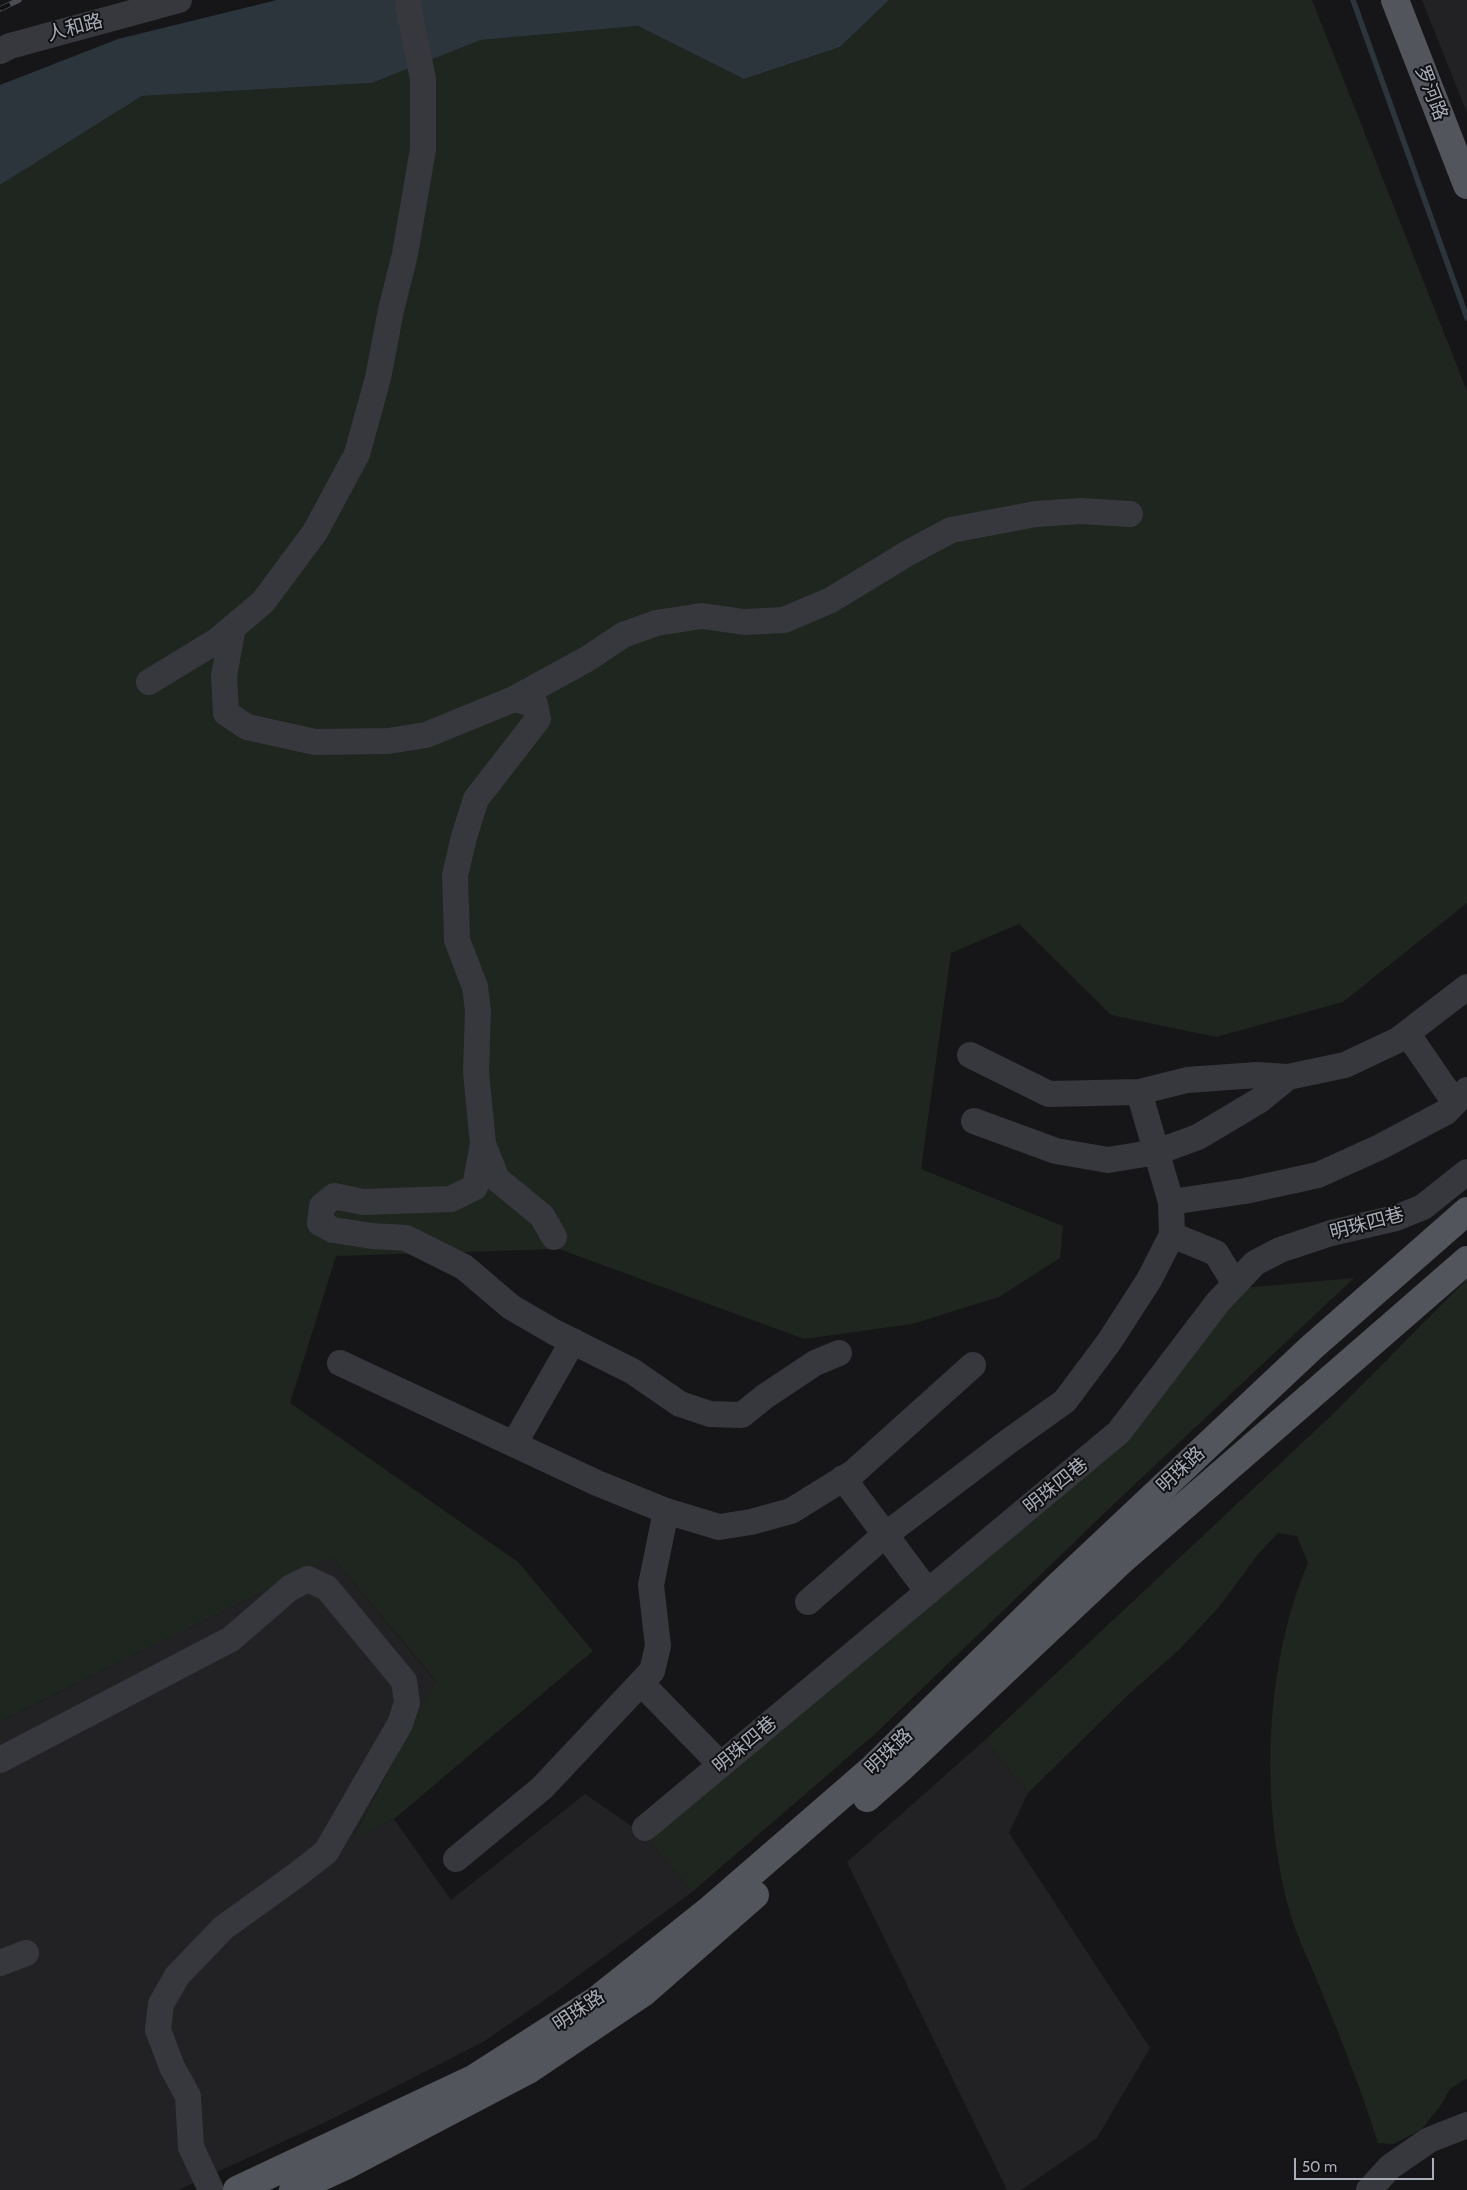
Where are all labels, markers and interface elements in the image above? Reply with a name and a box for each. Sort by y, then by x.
street label: 人和路 [45,10,105,46]
street label: 罗河路 [1410,62,1452,124]
street label: 明珠四巷 [1327,1203,1407,1245]
street label: 明珠路 [1152,1442,1210,1498]
street label: 明珠四巷 [1019,1453,1093,1519]
street label: 明珠四巷 [709,1712,781,1778]
street label: 明珠路 [861,1724,917,1780]
street label: 明珠路 [549,1986,609,2036]
scale bar [1297,2148,1437,2180]
text: 50 m [1302,2158,1337,2176]

